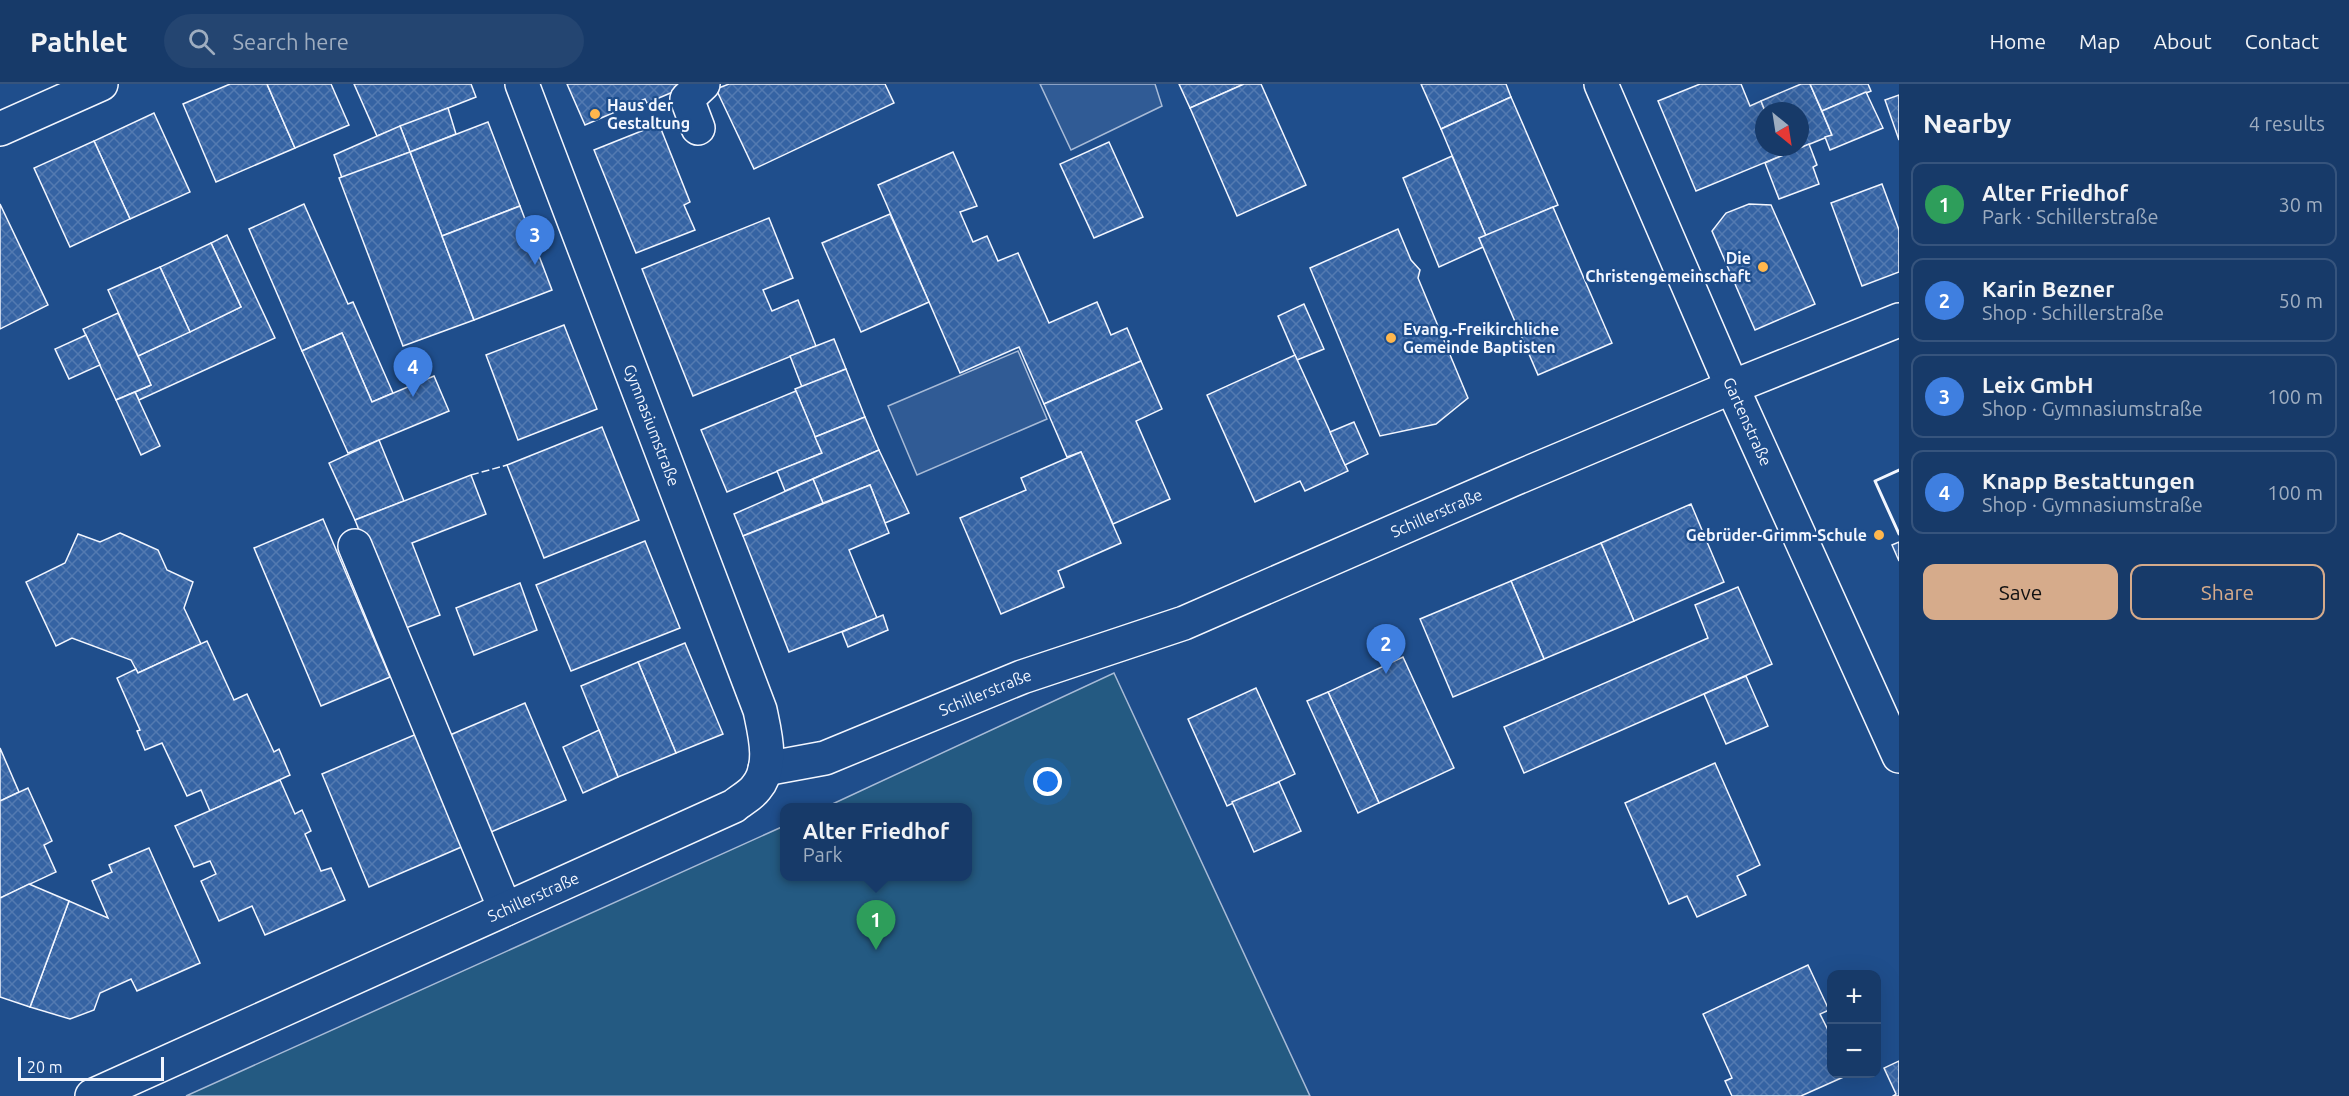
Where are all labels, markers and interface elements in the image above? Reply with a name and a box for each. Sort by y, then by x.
search box [164,14,584,68]
icon: search [185,25,218,58]
text: Pathlet [30,26,128,57]
text: Search here [233,29,349,54]
text: Home [1989,29,2046,53]
text: Map [2079,29,2120,53]
text: About [2153,29,2212,53]
text: Contact [2245,29,2319,53]
place label: Haus der Gestaltung [607,96,690,132]
north arrow [1755,102,1809,156]
marker: Haus der Gestaltung [588,107,602,121]
text: Nearby [1923,109,2011,138]
text: 4 results [2249,112,2325,135]
text: Alter Friedhof [1982,180,2128,205]
text: 1 [1939,193,1950,216]
text: 30 m [2279,193,2323,216]
text: Park · Schillerstraße [1982,205,2158,228]
pin: 3 [516,216,554,265]
place label: Die Christengemeinschaft [1585,249,1751,285]
marker: Die Christengemeinschaft [1756,260,1770,274]
text: Karin Bezner [1982,276,2114,301]
text: 2 [1939,289,1950,312]
text: 50 m [2279,289,2323,312]
text: Shop · Schillerstraße [1982,301,2164,324]
place label: Evang.-Freikirchliche Gemeinde Baptisten [1403,320,1559,356]
marker: Evang.-Freikirchliche Gemeinde Baptisten [1384,331,1398,345]
pin: 4 [394,348,432,397]
street label: Gymnasiumstraße [620,361,684,489]
text: Leix GmbH [1982,372,2093,397]
street label: Gartenstraße [1720,375,1775,469]
text: 3 [1939,385,1950,408]
text: 100 m [2267,385,2323,408]
text: Shop · Gymnasiumstraße [1982,397,2203,420]
text: Knapp Bestattungen [1982,468,2195,493]
text: 4 [1939,481,1950,504]
text: 100 m [2267,481,2323,504]
street label: Schillerstraße [1388,485,1485,541]
text: Shop · Gymnasiumstraße [1982,493,2203,516]
place label: Gebrüder-Grimm-Schule [1686,526,1867,544]
marker: Gebrüder-Grimm-Schule [1872,528,1886,542]
button: Save [1923,564,2118,620]
button: Share [2130,564,2325,620]
pin: 2 [1366,624,1406,674]
street label: Schillerstraße [936,666,1034,719]
your location [1033,767,1062,796]
popup [780,803,972,881]
text: Alter Friedhof [803,818,949,843]
text: Park [803,843,843,866]
street label: Schillerstraße [485,868,582,925]
pin: 1 [856,900,896,950]
map controls [1827,970,1881,1078]
button: + [1827,970,1881,1024]
button: − [1827,1024,1881,1078]
scale bar [18,1054,164,1082]
text: 20 m [27,1058,63,1076]

